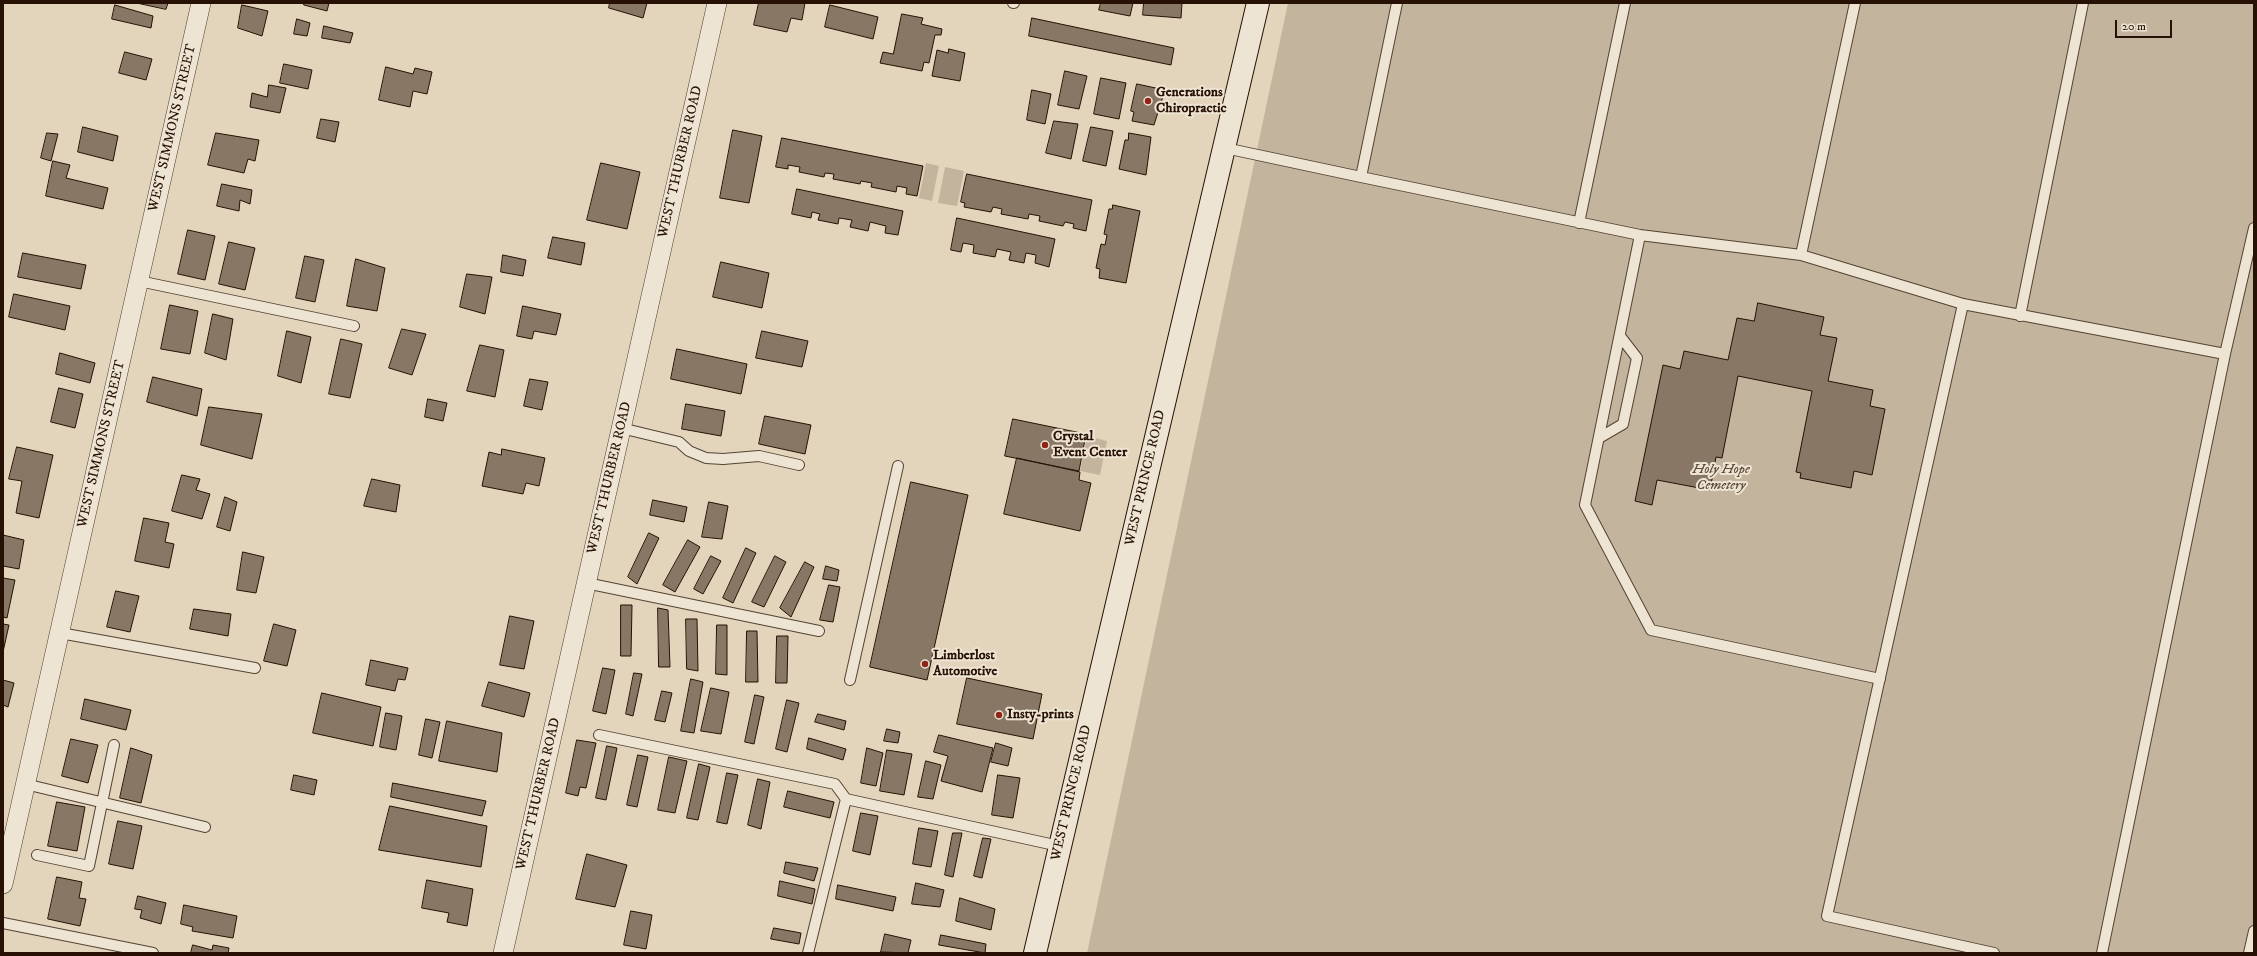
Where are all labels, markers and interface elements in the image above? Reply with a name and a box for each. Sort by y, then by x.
scale bar [2117,12,2174,38]
text: 20 m [2122,19,2146,34]
street label: WEST SIMMONS STREET [146,43,200,213]
street label: WEST THURBER ROAD [655,84,707,240]
place label: Generations Chiropractic [1156,85,1227,118]
marker: Generations Chiropractic [1143,96,1153,106]
street label: WEST SIMMONS STREET [75,359,129,529]
street label: WEST THURBER ROAD [584,400,636,556]
street label: WEST PRINCE ROAD [1122,408,1170,548]
place label: Crystal Event Center [1053,429,1127,462]
marker: Crystal Event Center [1040,440,1050,450]
park label: Holy Hope Cemetery [1692,462,1750,494]
place label: Limberlost Automotive [933,648,997,680]
marker: Limberlost Automotive [920,659,930,669]
place label: Insty-prints [1007,707,1074,723]
marker: Insty-prints [994,710,1004,720]
street label: WEST THURBER ROAD [513,716,565,872]
street label: WEST PRINCE ROAD [1048,723,1096,863]

